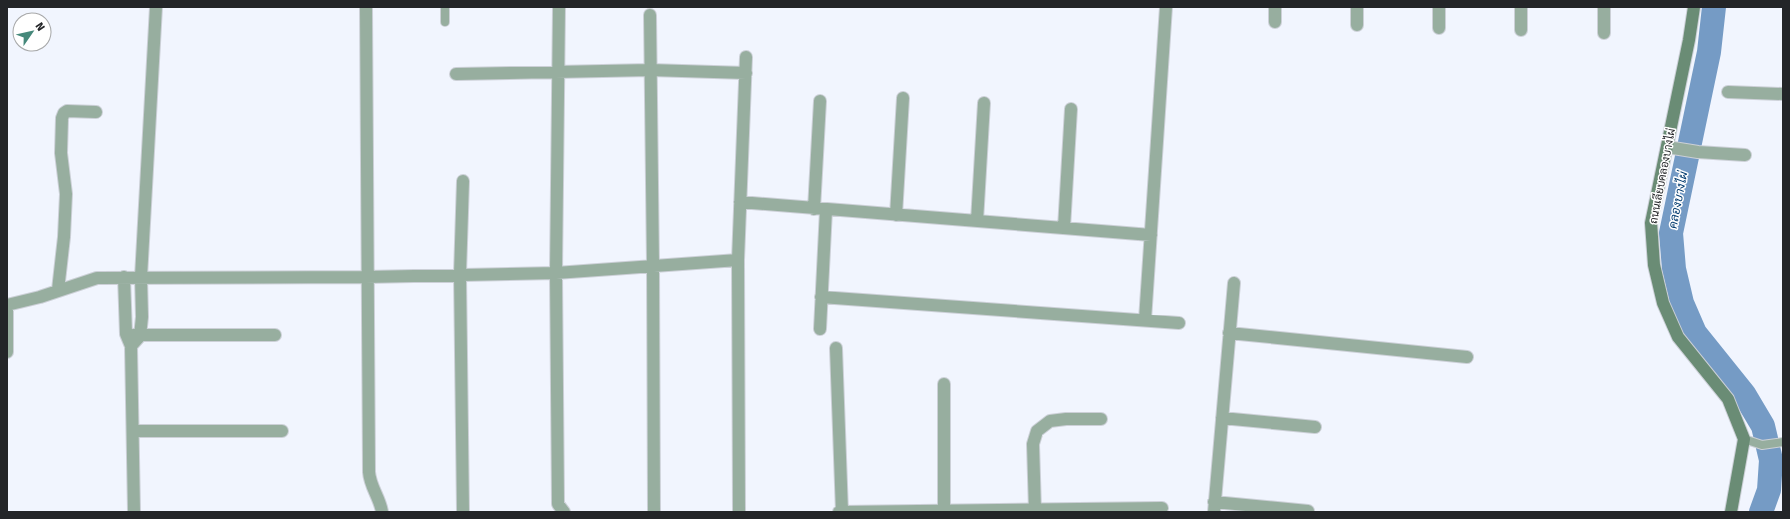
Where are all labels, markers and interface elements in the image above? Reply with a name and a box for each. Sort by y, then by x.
north arrow [12,12,52,52]
text: N [32,20,47,33]
street label: ถนนเลียบคลองบางไผ่ [1646,127,1678,225]
water label: คลองบางไผ่ [1665,170,1691,230]

